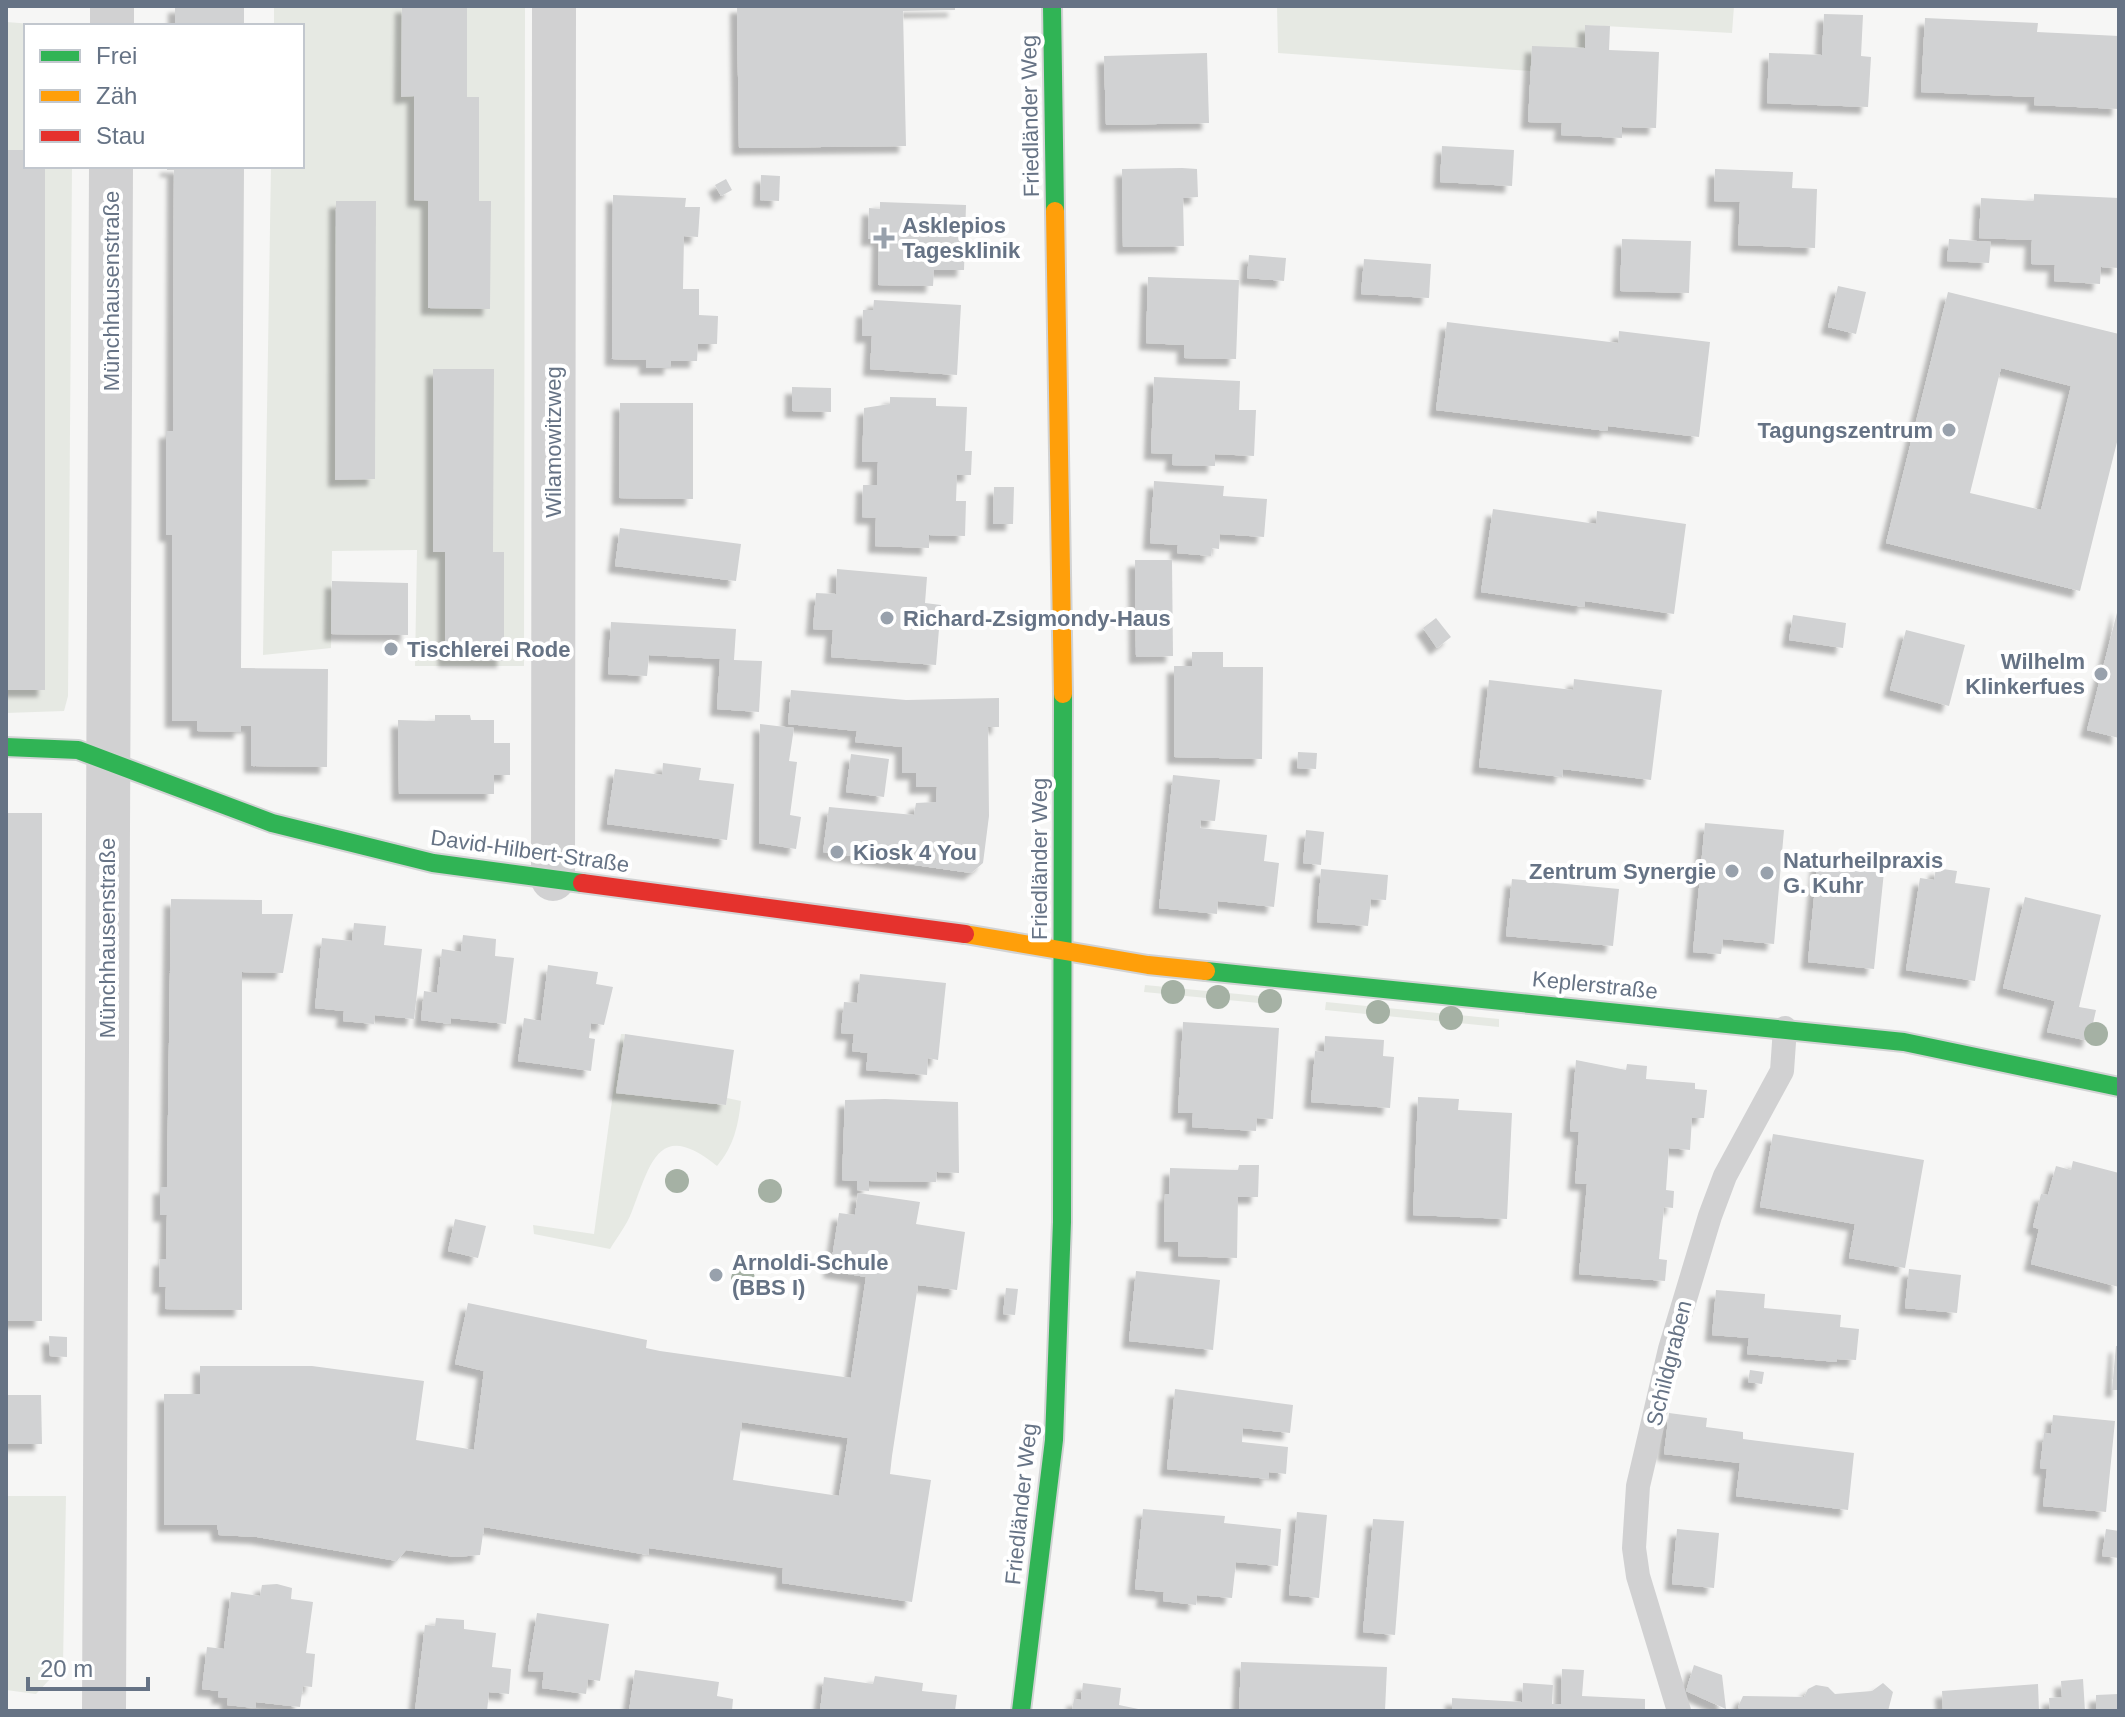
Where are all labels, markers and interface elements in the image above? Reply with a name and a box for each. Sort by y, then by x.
legend [24,24,304,168]
street label: Friedländer Weg [1016,35,1044,197]
text: Frei [96,42,137,69]
text: Zäh [96,82,137,109]
text: Stau [96,122,145,149]
street label: Münchhausenstraße [99,191,124,391]
place label: Asklepios Tagesklinik [902,213,1021,263]
marker: Asklepios Tagesklinik [873,227,895,249]
street label: Wilamowitzweg [541,366,566,518]
place label: Tagungszentrum [1757,418,1933,443]
marker: Tagungszentrum [1940,421,1958,439]
place label: Richard-Zsigmondy-Haus [903,606,1171,631]
marker: Richard-Zsigmondy-Haus [878,609,896,627]
place label: Tischlerei Rode [407,637,570,662]
marker: Tischlerei Rode [382,640,400,658]
place label: Wilhelm Klinkerfues [1965,649,2085,699]
marker: Wilhelm Klinkerfues [2092,665,2110,683]
street label: Friedländer Weg [1027,778,1052,940]
street label: David-Hilbert-Straße [429,825,631,877]
street label: Münchhausenstraße [95,838,120,1038]
place label: Kiosk 4 You [853,840,977,865]
marker: Kiosk 4 You [828,843,846,861]
place label: Naturheilpraxis G. Kuhr [1783,848,1943,898]
place label: Zentrum Synergie [1529,859,1716,884]
marker: Zentrum Synergie [1723,862,1741,880]
marker: Naturheilpraxis G. Kuhr [1758,864,1776,882]
street label: Keplerstraße [1531,966,1659,1004]
place label: Arnoldi-Schule (BBS I) [732,1250,888,1300]
marker: Arnoldi-Schule (BBS I) [707,1266,725,1284]
street label: Schildgraben [1641,1298,1697,1428]
street label: Friedländer Weg [1000,1422,1042,1586]
scale bar [28,1641,148,1691]
text: 20 m [40,1655,93,1682]

